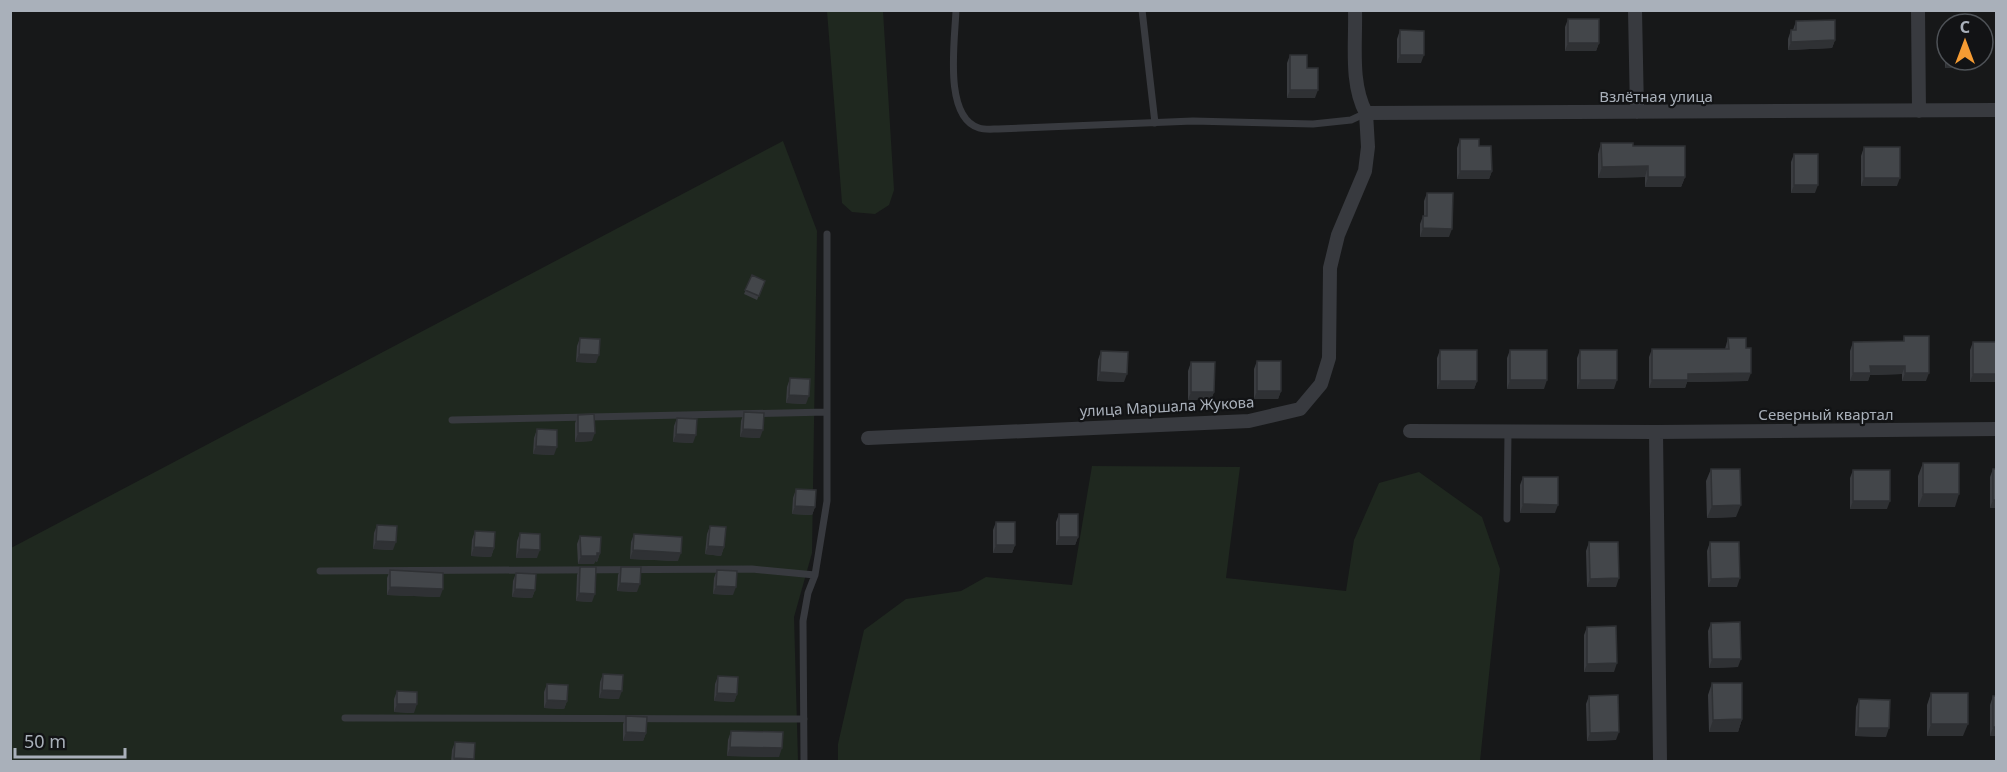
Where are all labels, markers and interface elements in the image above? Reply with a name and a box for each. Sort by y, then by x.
north arrow [1935,12,1995,72]
text: С [1960,16,1970,38]
street label: Взлётная улица [1599,86,1713,106]
street label: улица Маршала Жукова [1079,391,1255,421]
street label: Северный квартал [1758,404,1894,424]
scale bar [15,721,124,759]
text: 50 m [24,729,66,753]

